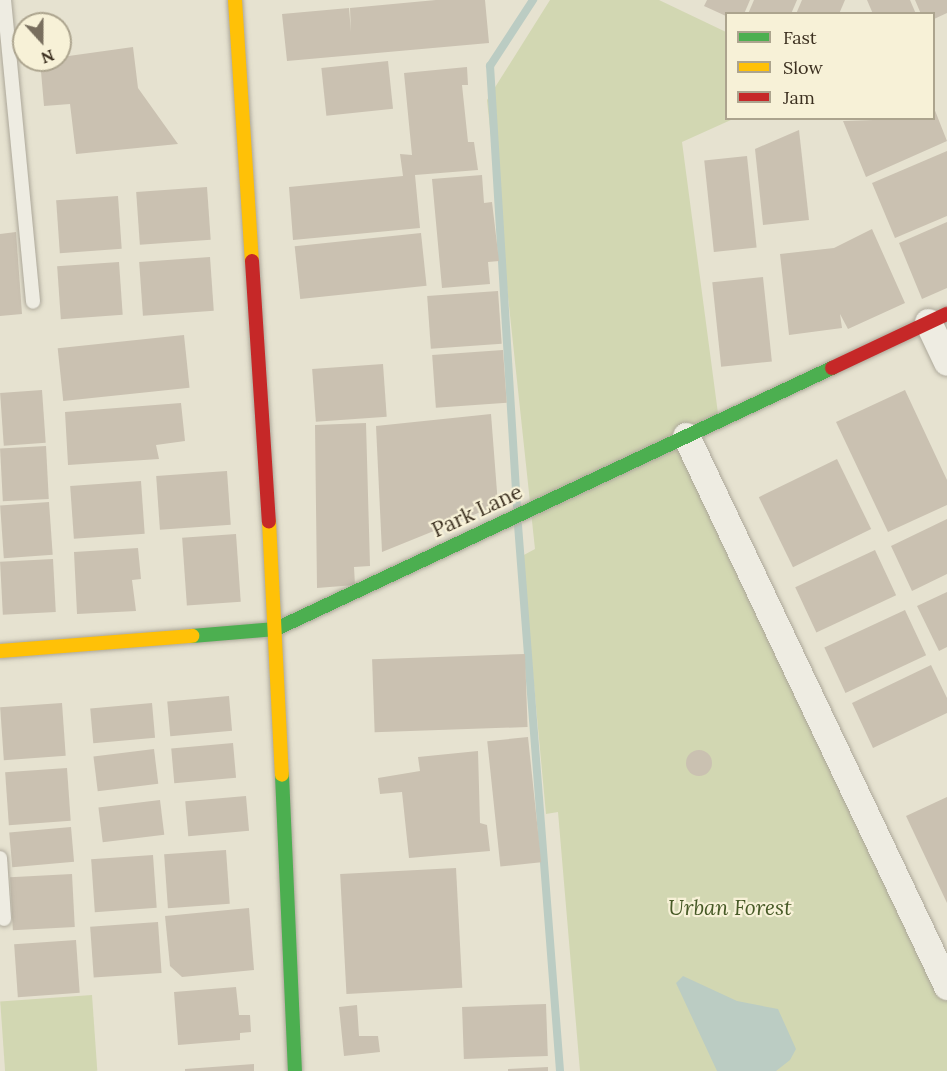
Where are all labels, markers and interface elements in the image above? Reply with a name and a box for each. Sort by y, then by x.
north arrow [12,12,72,72]
legend [725,12,935,120]
text: Fast [783,26,817,49]
text: N [38,45,57,68]
text: Slow [783,56,823,79]
text: Jam [783,86,815,109]
street label: Park Lane [428,479,526,543]
park label: Urban Forest [668,895,792,921]

